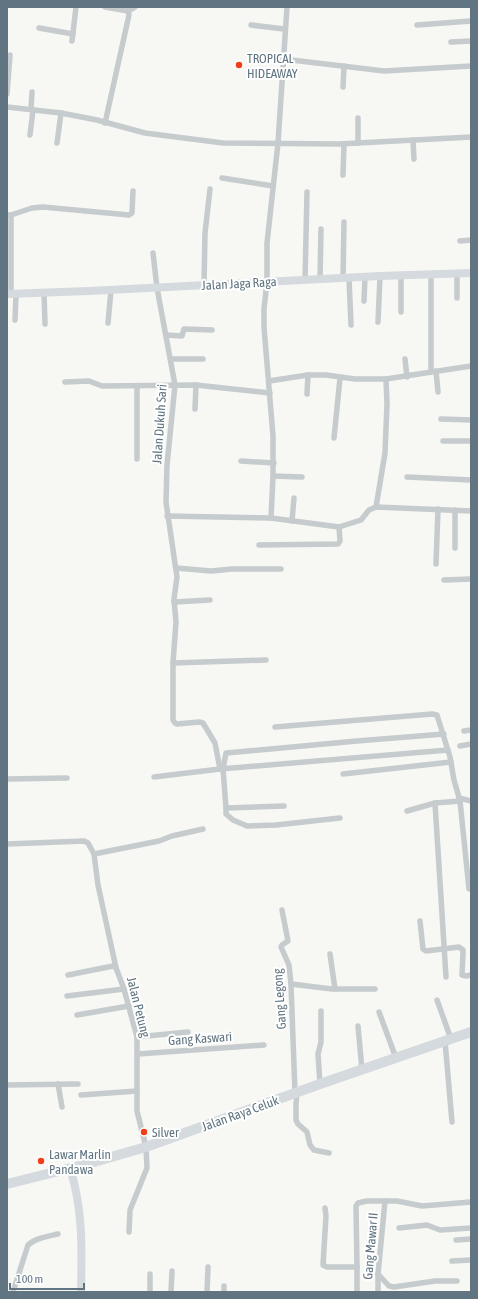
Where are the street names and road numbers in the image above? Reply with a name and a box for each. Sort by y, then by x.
street label: Jalan Jaga Raga [201,274,277,293]
street label: Jalan Dukuh Sari [149,384,170,464]
street label: Gang Legong [270,968,289,1030]
street label: Jalan Petung [124,975,153,1039]
street label: Gang Kaswari [168,1029,232,1048]
street label: Jalan Raya Celuk [200,1093,281,1134]
street label: Gang Mawar II [360,1212,381,1280]

